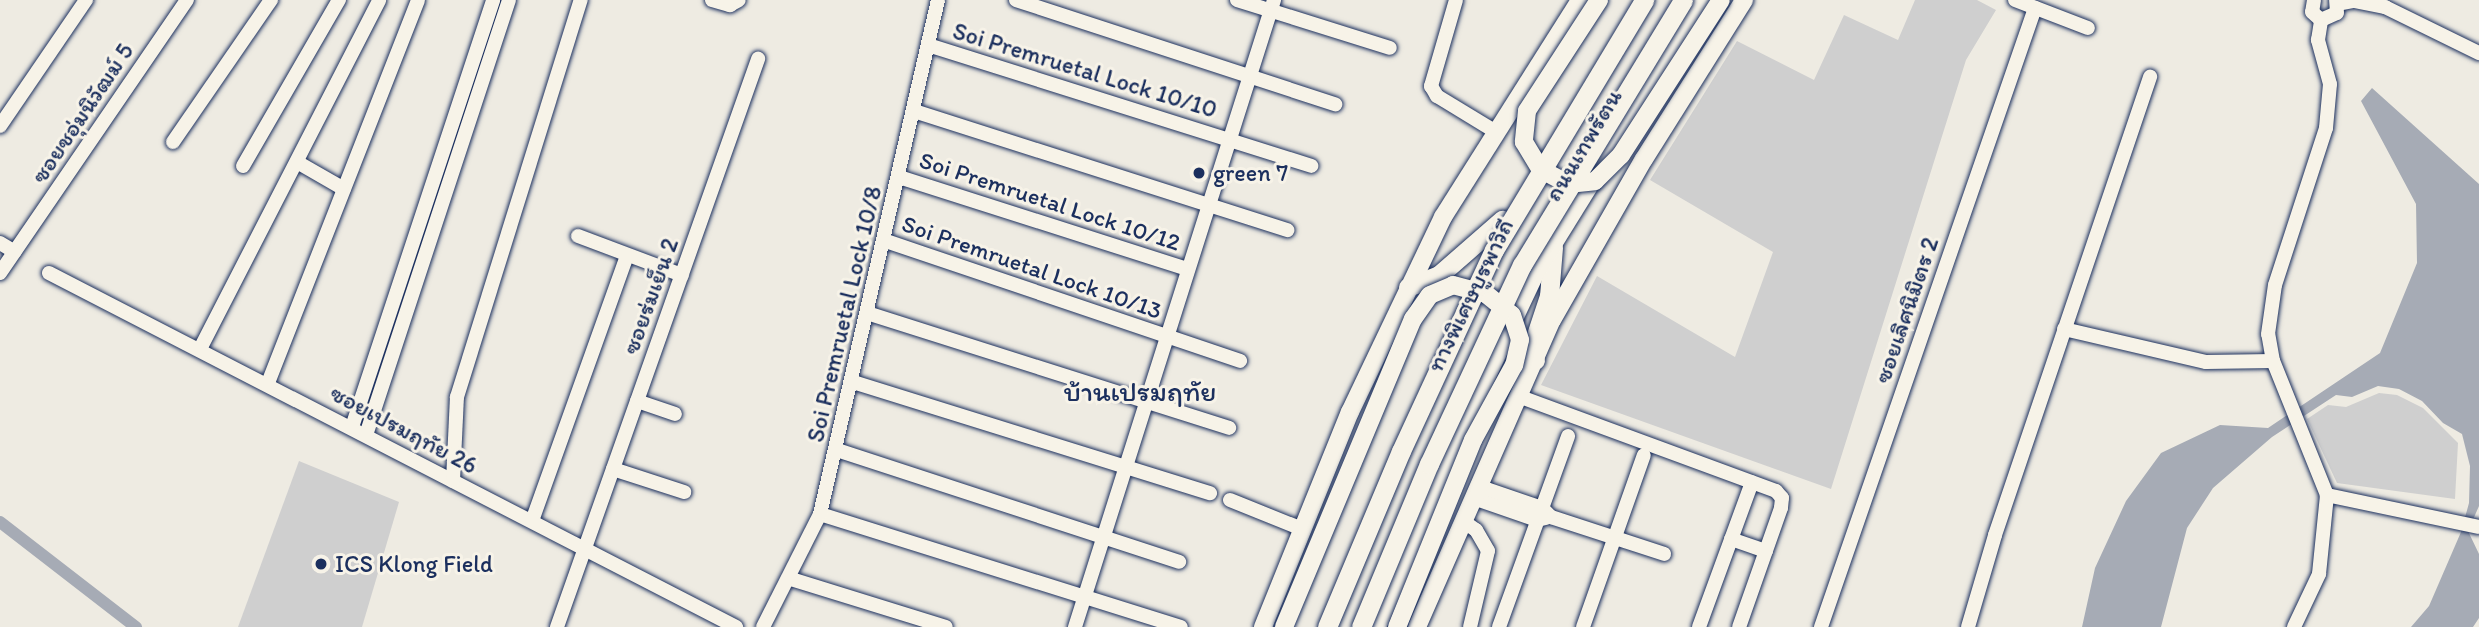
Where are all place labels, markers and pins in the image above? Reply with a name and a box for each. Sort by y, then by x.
place label: green 7 [1213,159,1288,187]
marker: green 7 [1191,165,1207,181]
place label: ICS Klong Field [335,550,493,578]
marker: ICS Klong Field [313,556,329,572]

